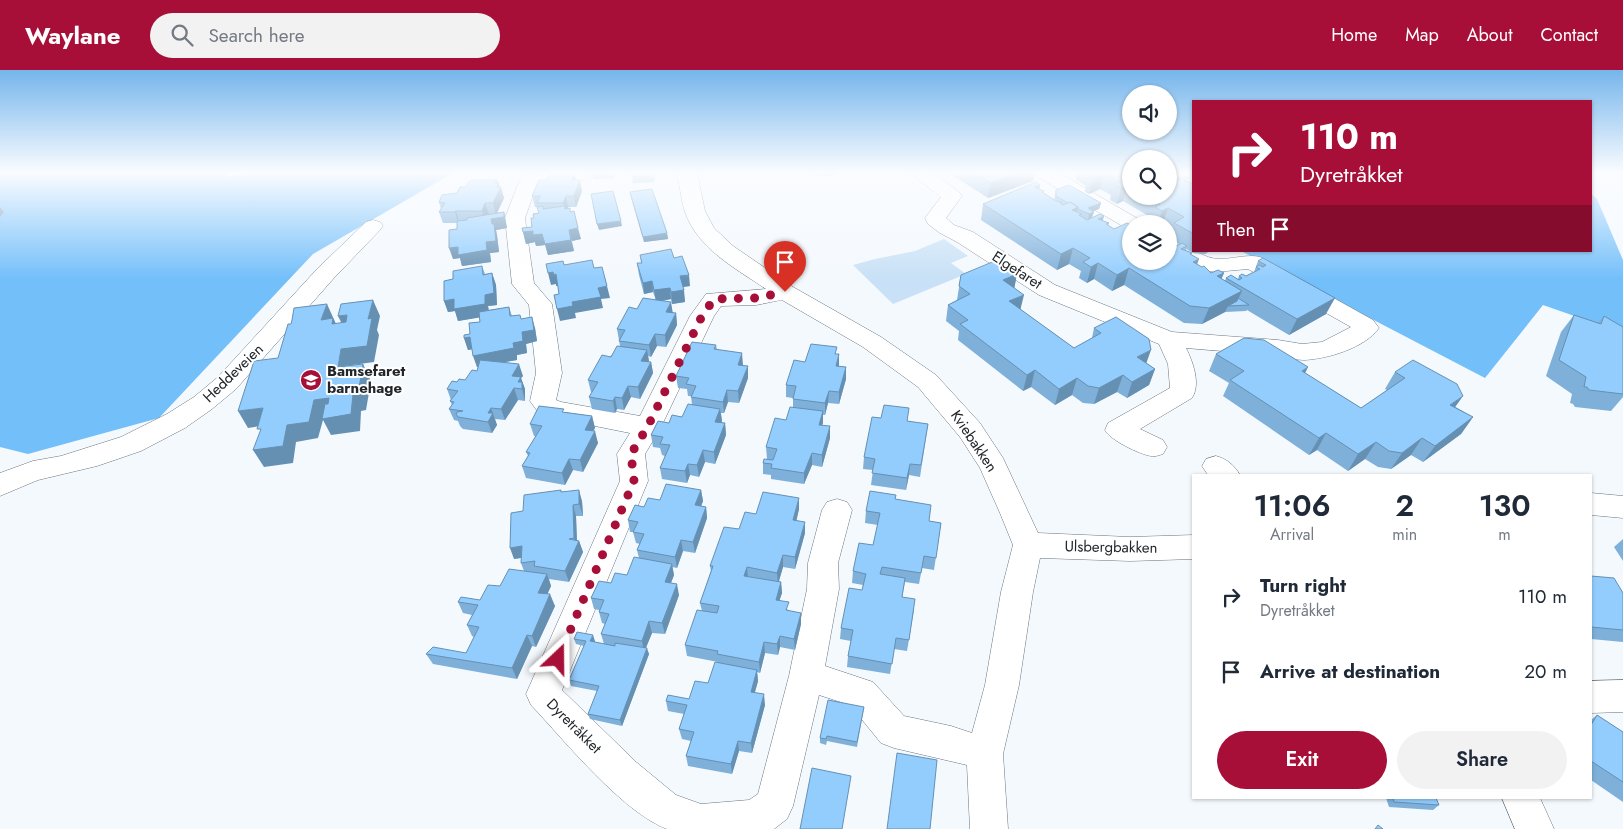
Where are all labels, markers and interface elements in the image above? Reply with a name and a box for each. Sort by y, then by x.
search box [150,13,500,58]
text: Waylane [25,18,120,53]
icon: search [168,21,196,49]
text: Search here [208,22,305,49]
text: Home [1331,22,1377,48]
text: Map [1405,22,1439,48]
text: About [1467,22,1512,48]
text: Contact [1540,22,1598,48]
map controls [1122,85,1177,270]
button: sound [1122,85,1177,140]
text: 110 m [1300,112,1398,162]
icon: right [1217,120,1282,185]
button: search [1122,150,1177,205]
text: Dyretråkket [1300,158,1403,190]
button: layers [1122,215,1177,270]
icon: arrive [1266,215,1294,243]
text: Then [1217,216,1256,243]
pin [764,241,806,292]
street label: Elgefaret [988,246,1047,295]
icon: arrive [771,248,799,276]
street label: Heddeveien [198,338,268,408]
place label: Bamsefaret barnehage [327,360,406,399]
school or university icon: Bamsefaret barnehage [299,368,323,392]
street label: Kviebakken [945,406,1003,476]
text: 11:06 [1253,484,1331,527]
text: 2 [1395,484,1414,527]
text: 130 [1479,484,1531,527]
text: Arrival [1270,523,1314,546]
text: min [1392,523,1417,546]
text: m [1498,523,1511,546]
street label: Ulsbergbakken [1064,535,1158,559]
text: Turn right [1260,572,1346,599]
icon: right [1217,583,1245,611]
text: 110 m [1518,583,1567,610]
text: Dyretråkket [1260,599,1335,622]
position arrow [531,632,583,684]
icon: arrive [1217,658,1245,686]
text: Arrive at destination [1260,658,1440,685]
text: 20 m [1524,658,1567,685]
street label: Dyretråkket [541,693,607,759]
button: Exit [1217,731,1387,789]
button: Share [1397,731,1567,789]

